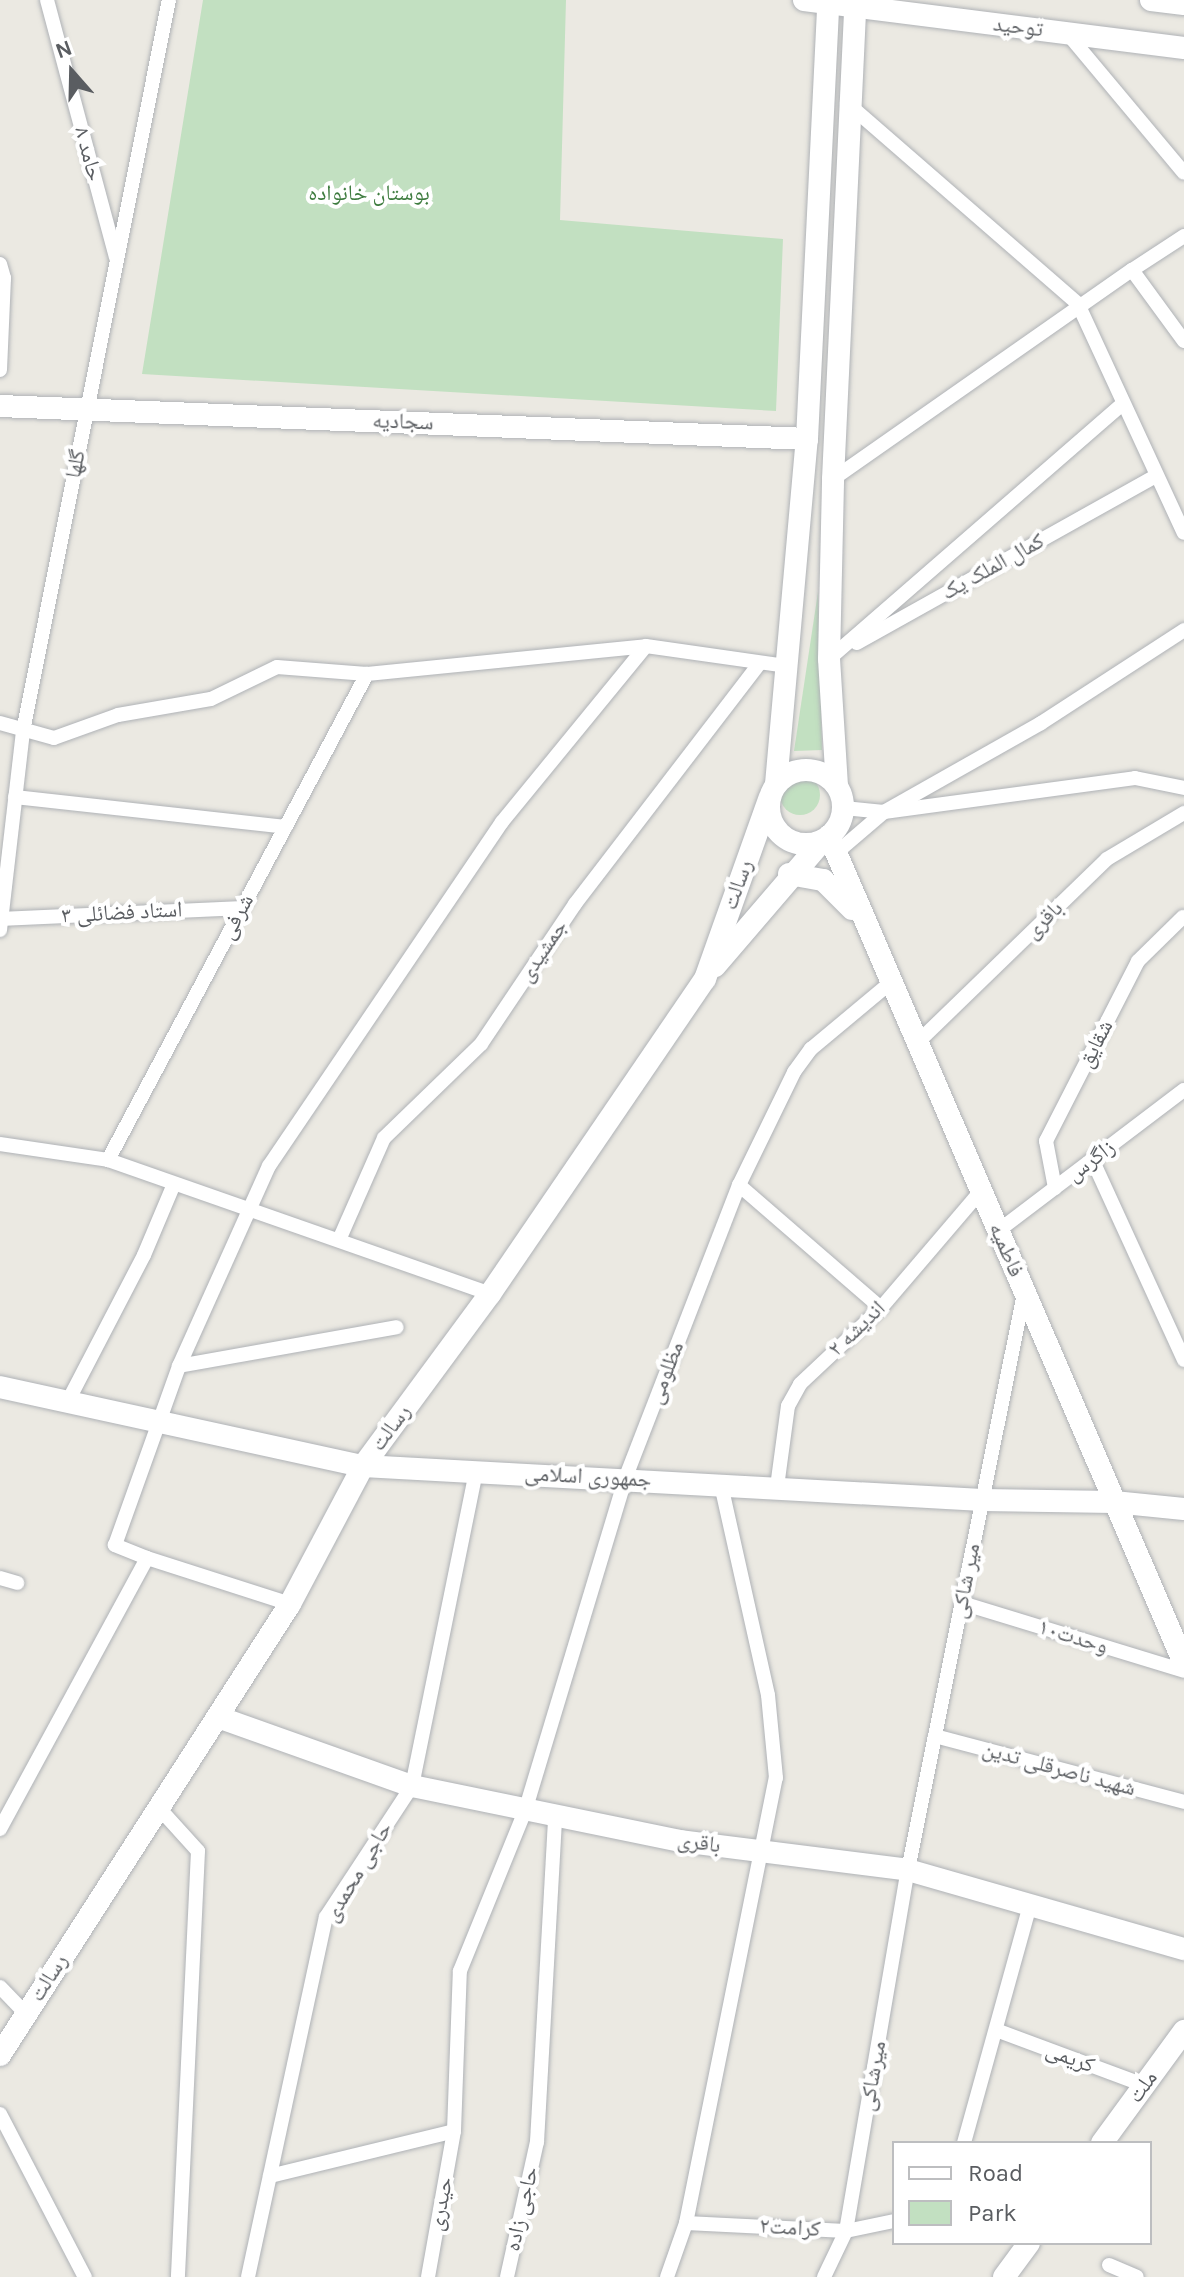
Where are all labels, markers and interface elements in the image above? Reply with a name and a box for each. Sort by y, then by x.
street label: توحید [991,11,1045,43]
north arrow [32,32,112,112]
text: N [52,35,76,64]
street label: حامد ۸ [68,124,108,184]
park label: بوستان خانواده [308,181,430,207]
street label: سجادیه [372,408,434,436]
street label: گلها [60,448,92,480]
street label: کمال الملک یک [937,528,1049,606]
street label: رسالت [717,856,759,914]
street label: شرفی [214,890,260,944]
street label: باقری [1019,895,1069,945]
street label: استاد فضائلی ۳ [61,897,183,929]
street label: جمشیدی [513,915,573,987]
street label: شقایق [1073,1016,1119,1072]
street label: زاگرس [1061,1134,1121,1188]
street label: فاطمیه [983,1219,1029,1281]
street label: اندیشه ۲ [823,1296,891,1362]
street label: مظلومی [642,1338,690,1408]
street label: رسالت [365,1400,417,1456]
street label: جمهوری اسلامی [524,1460,652,1494]
street label: میر شاکی [946,1541,986,1621]
street label: وحدت۱۰ [1035,1614,1111,1660]
street label: شهید ناصرقلی تدین [979,1736,1139,1802]
street label: حاجی محمدی [318,1817,398,1927]
street label: باقری [676,1827,722,1859]
street label: رسالت [24,1949,74,2007]
street label: کریمی [1042,2037,1098,2079]
street label: میرشاکی [854,2039,892,2113]
street label: ملت [1123,2066,1163,2108]
legend [892,2141,1152,2245]
text: Road [968,2159,1023,2187]
street label: حاجی زاده [499,2164,545,2254]
street label: حیدری [423,2175,459,2233]
text: Park [968,2199,1017,2227]
street label: کرامت۲ [759,2213,821,2243]

